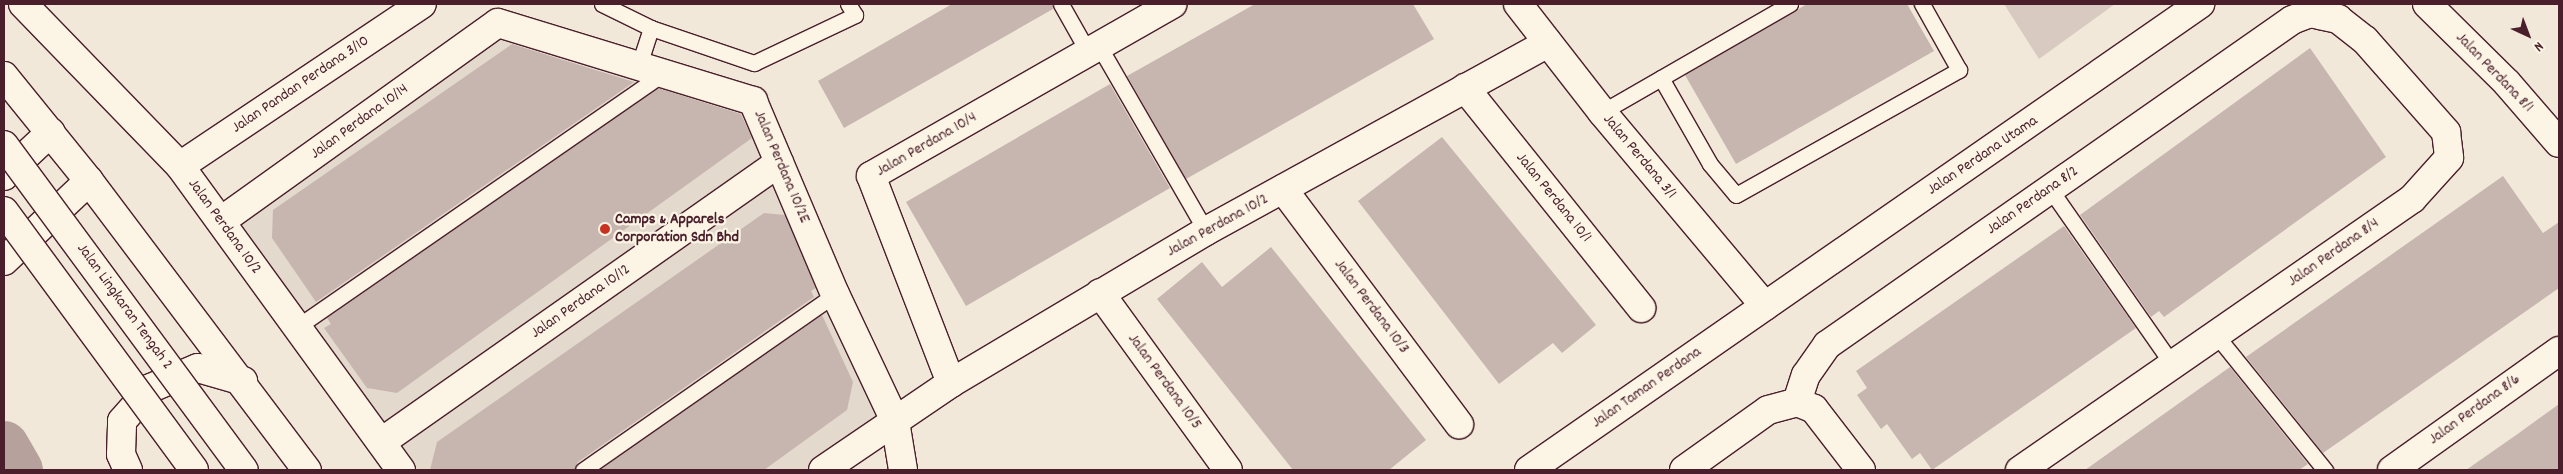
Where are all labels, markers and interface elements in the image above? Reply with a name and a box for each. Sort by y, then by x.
north arrow [2503,10,2553,60]
street label: Jalan Perdana 8/1 [2451,29,2537,117]
street label: Jalan Pandan Perdana 3/10 [229,32,373,138]
text: N [2529,36,2548,56]
street label: Jalan Perdana 10/14 [307,80,413,164]
street label: Jalan Perdana 10/2E [749,108,813,226]
street label: Jalan Perdana 10/4 [873,108,981,182]
street label: Jalan Perdana 3/1 [1598,111,1680,203]
street label: Jalan Perdana Utama [1924,112,2042,200]
street label: Jalan Perdana 10/1 [1511,149,1595,247]
street label: Jalan Perdana 8/2 [1983,162,2083,240]
street label: Jalan Perdana 10/2 [183,176,265,278]
street label: Jalan Perdana 10/2 [1164,190,1272,262]
place label: Camps & Apparels Corporation Sdn Bhd [615,210,739,248]
street label: Jalan Perdana 8/4 [2285,214,2383,292]
marker: Camps & Apparels Corporation Sdn Bhd [599,223,611,235]
street label: Jalan Lingkaran Tengah 2 [72,240,176,374]
street label: Jalan Perdana 10/3 [1329,256,1413,358]
street label: Jalan Perdana 10/12 [528,261,634,343]
street label: Jalan Perdana 10/5 [1123,330,1205,434]
street label: Jalan Taman Perdana [1589,343,1705,433]
street label: Jalan Perdana 8/6 [2426,370,2524,450]

